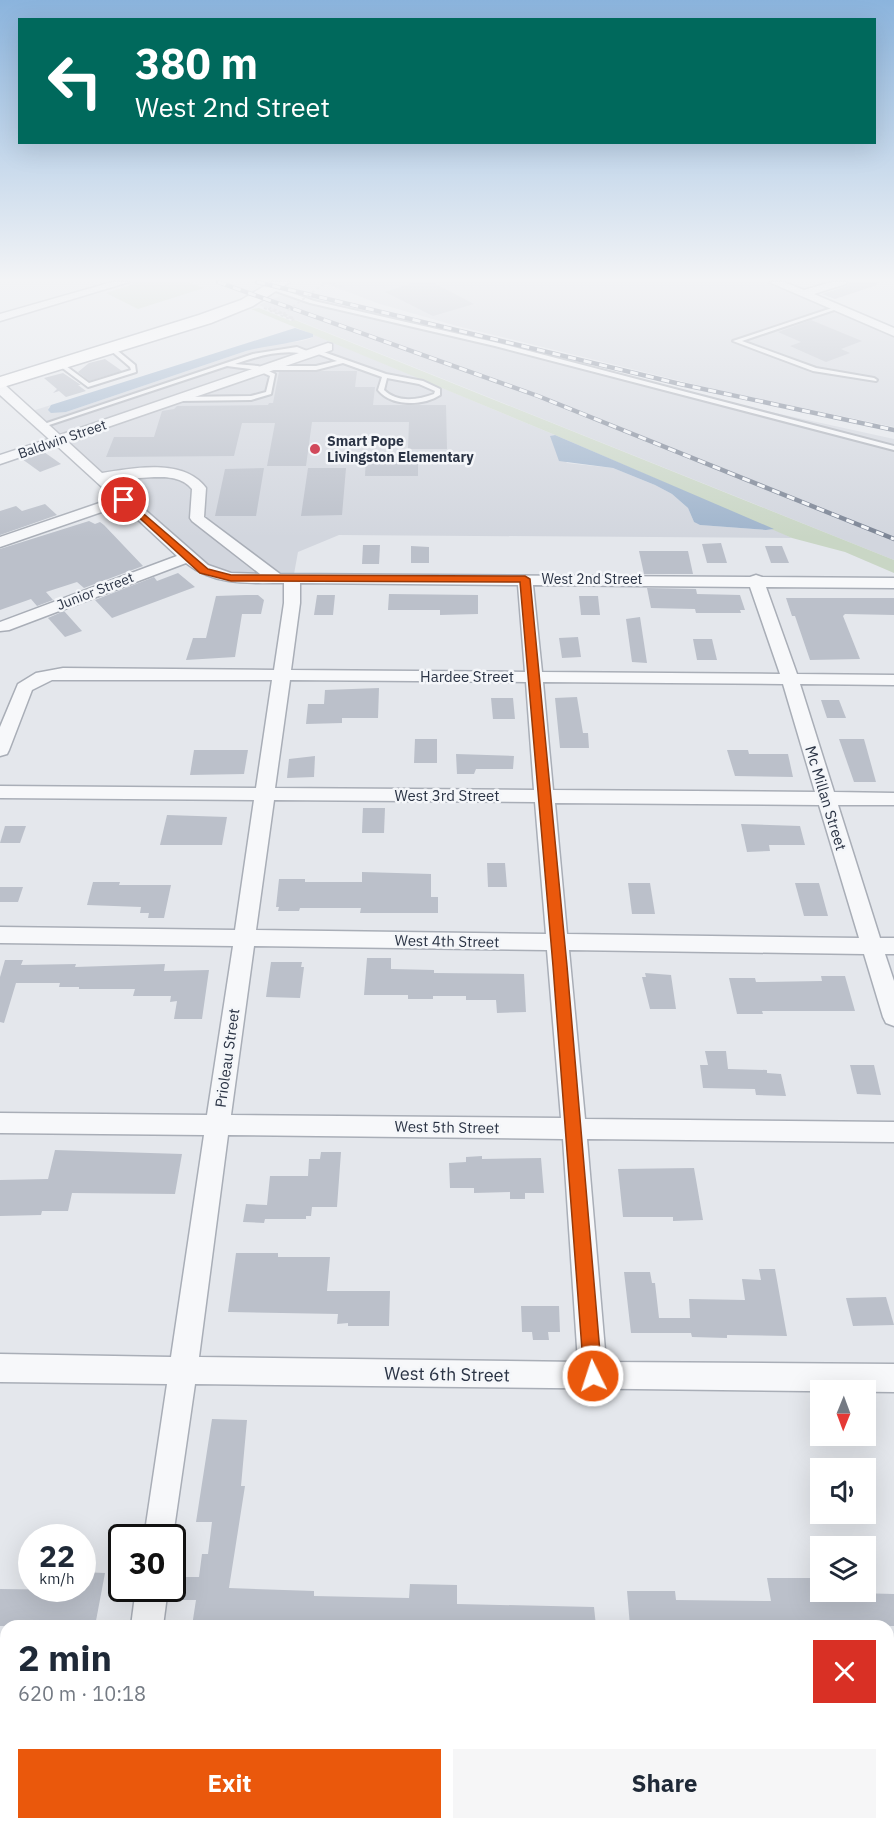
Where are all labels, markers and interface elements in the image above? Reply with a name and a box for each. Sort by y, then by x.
text: 380 m [135,36,258,91]
icon: left [36,42,114,120]
text: West 2nd Street [135,89,330,124]
street label: Baldwin Street [15,415,109,463]
place label: Smart Pope Livingston Elementary [327,432,474,466]
marker: Smart Pope Livingston Elementary [308,442,322,456]
pin [98,474,149,525]
icon: arrive [107,483,140,516]
street label: Junior Street [54,568,136,614]
street label: West 2nd Street [541,570,643,588]
street label: Hardee Street [420,667,514,686]
street label: Mc Millan Street [801,743,851,853]
street label: West 3rd Street [394,786,500,805]
street label: West 4th Street [394,931,500,951]
street label: Prioleau Street [211,1007,243,1109]
street label: West 5th Street [394,1117,500,1137]
position arrow [561,1344,625,1408]
street label: West 6th Street [384,1361,510,1387]
north arrow [810,1380,876,1446]
map controls [810,1380,876,1602]
button: sound [810,1458,876,1524]
speed limit sign: 30 [108,1524,186,1602]
text: 22 [39,1536,75,1575]
button: layers [810,1536,876,1602]
text: km/h [39,1569,75,1588]
text: 2 min [18,1634,112,1681]
button: close [813,1640,876,1703]
text: 620 m · 10:18 [18,1680,146,1707]
button: Exit [18,1749,441,1818]
button: Share [453,1749,876,1818]

